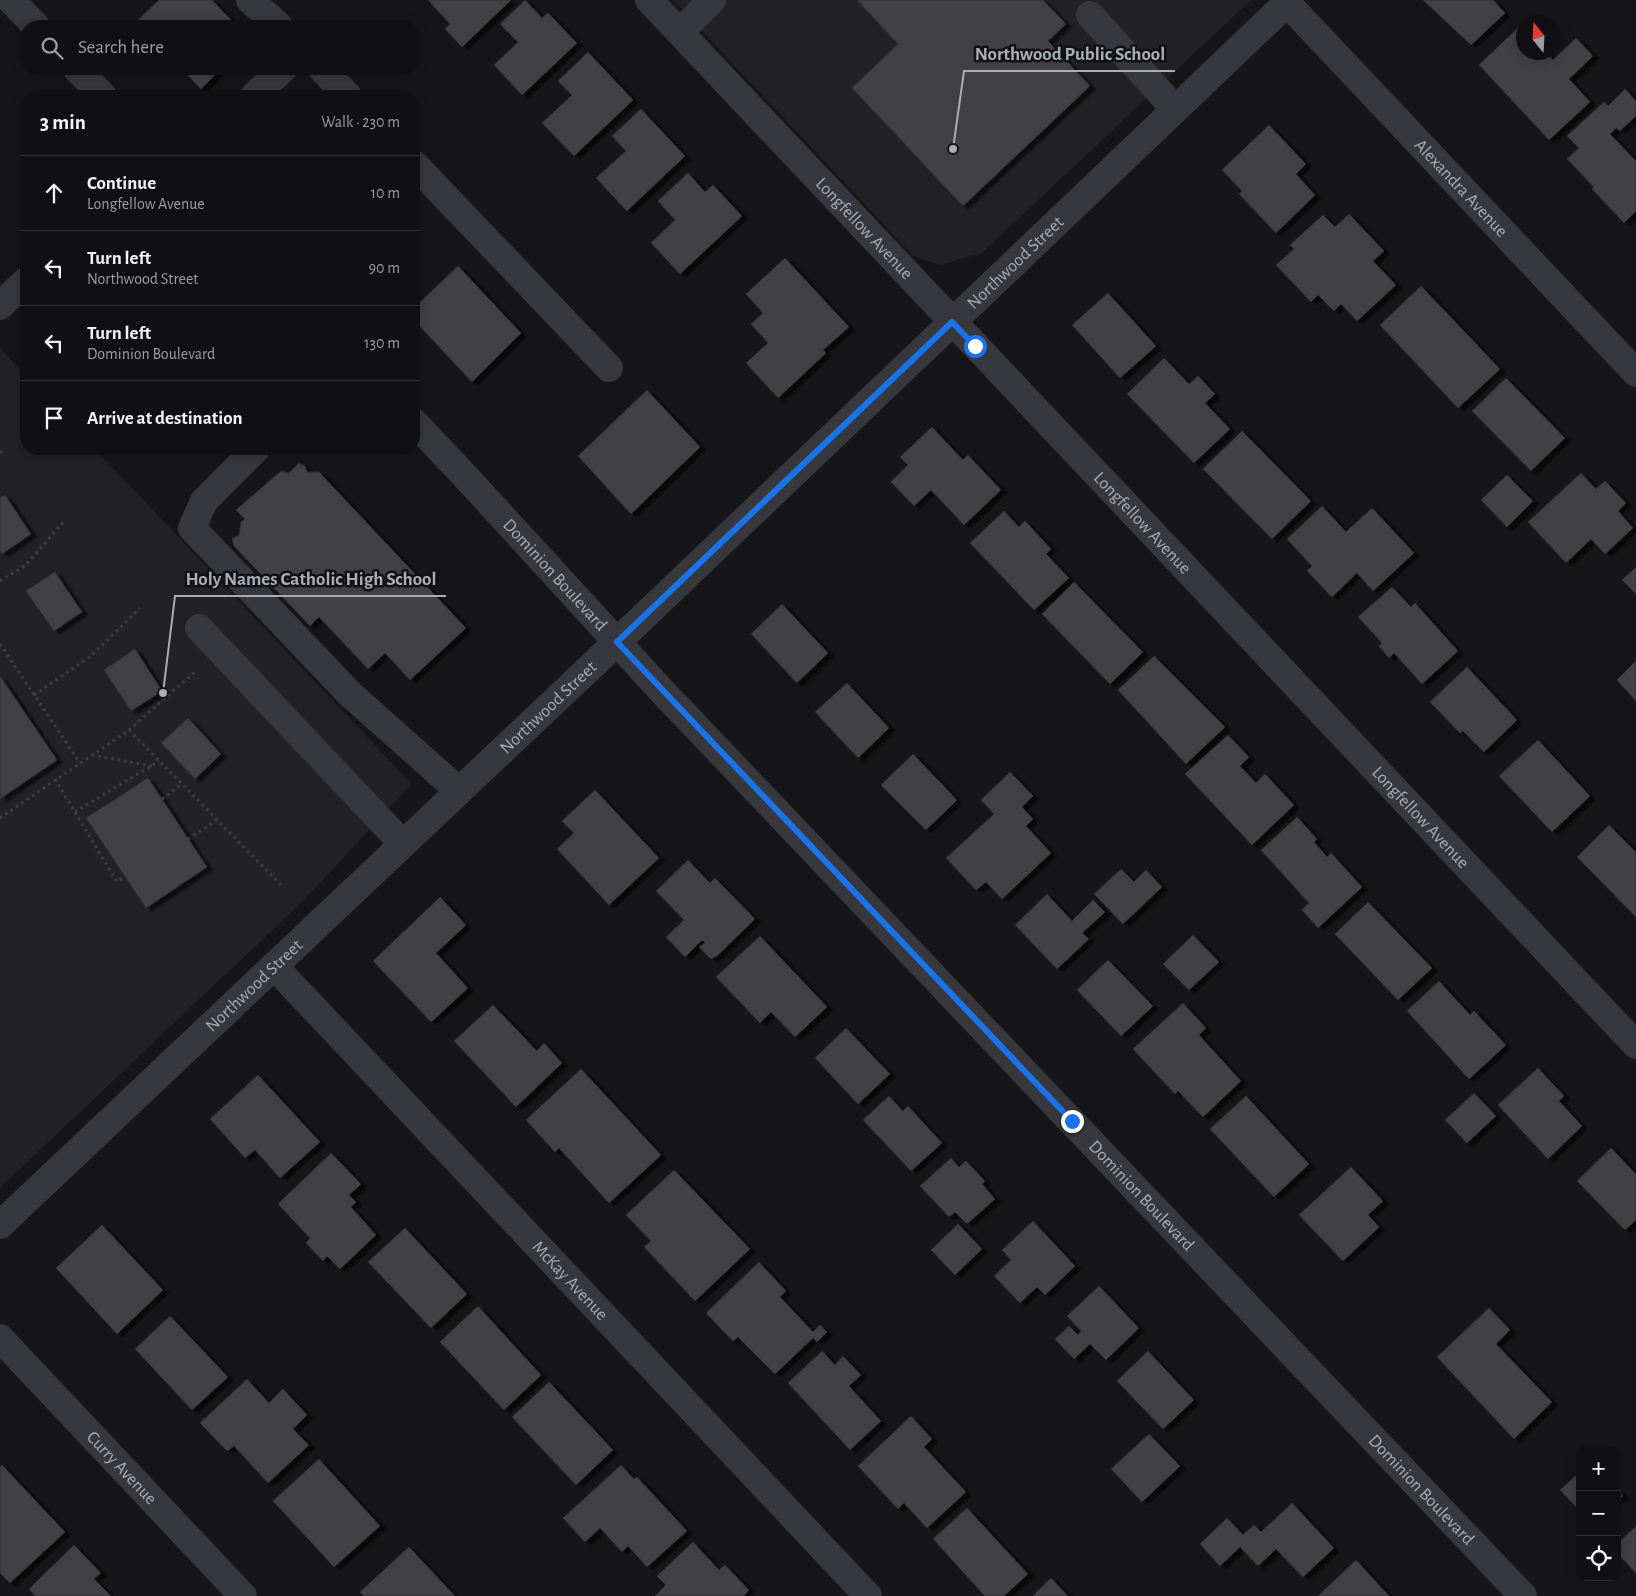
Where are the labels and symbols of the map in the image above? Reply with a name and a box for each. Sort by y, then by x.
north arrow [1516,15,1561,60]
callout: Northwood Public School [964,37,1175,71]
text: Northwood Public School [975,45,1165,64]
street label: Alexandra Avenue [1410,136,1511,241]
street label: Longfellow Avenue [812,175,916,283]
street label: Northwood Street [964,213,1068,313]
route start [964,335,987,358]
street label: Longfellow Avenue [1090,469,1194,578]
street label: Dominion Boulevard [499,516,610,635]
callout: Holy Names Catholic High School [175,562,446,596]
text: Holy Names Catholic High School [186,570,437,589]
street label: Northwood Street [497,658,601,758]
street label: Longfellow Avenue [1368,763,1472,872]
street label: Northwood Street [203,936,306,1036]
route end [1061,1110,1084,1133]
street label: Dominion Boulevard [1085,1137,1197,1255]
street label: McKay Avenue [528,1238,611,1324]
street label: Curry Avenue [83,1428,160,1508]
street label: Dominion Boulevard [1365,1432,1477,1549]

